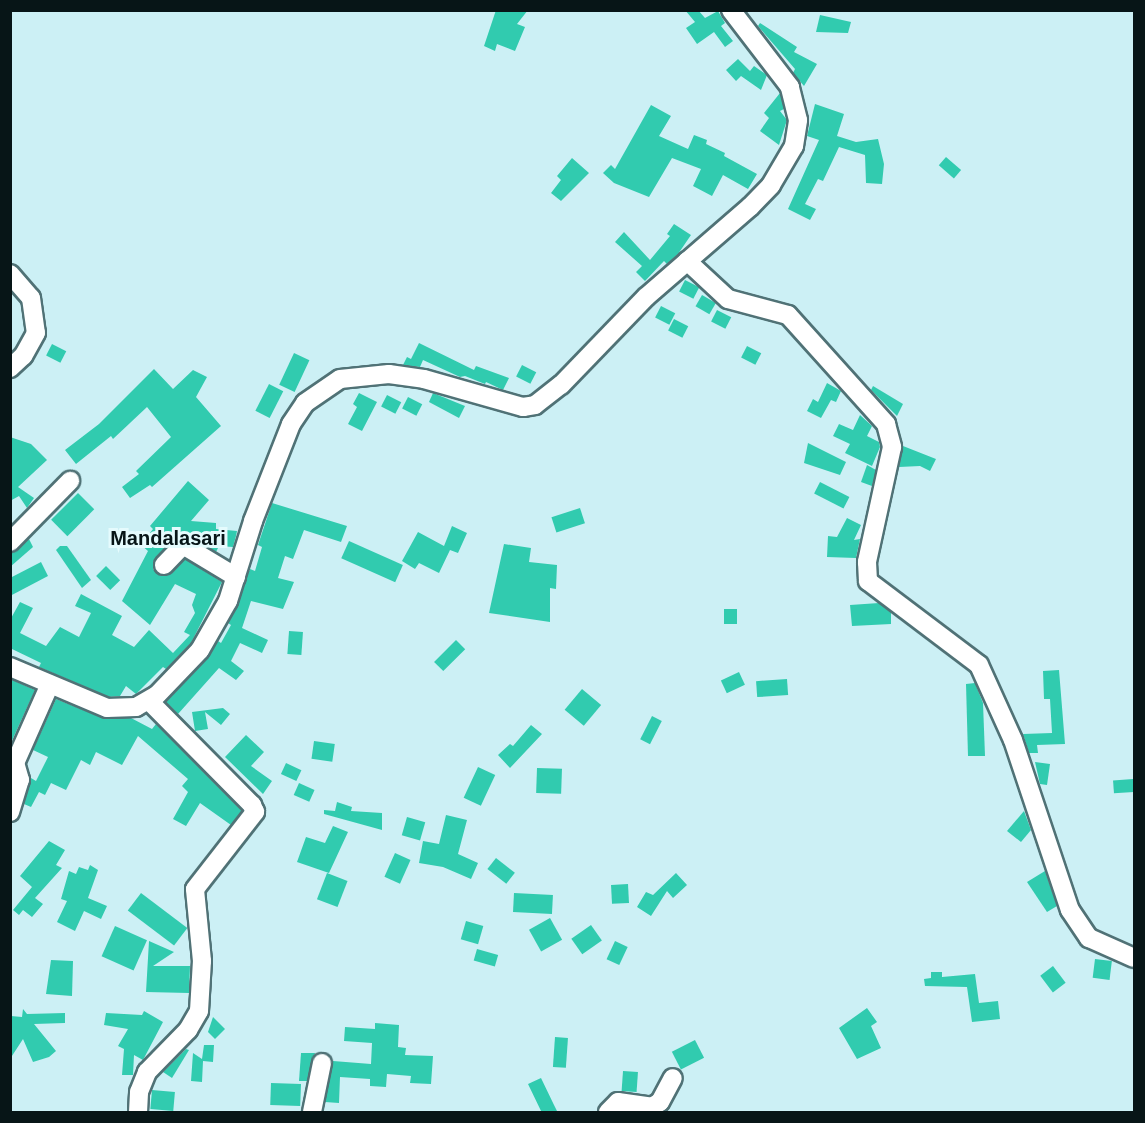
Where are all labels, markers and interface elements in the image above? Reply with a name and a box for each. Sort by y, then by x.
district label: Mandalasari [110,526,226,550]

